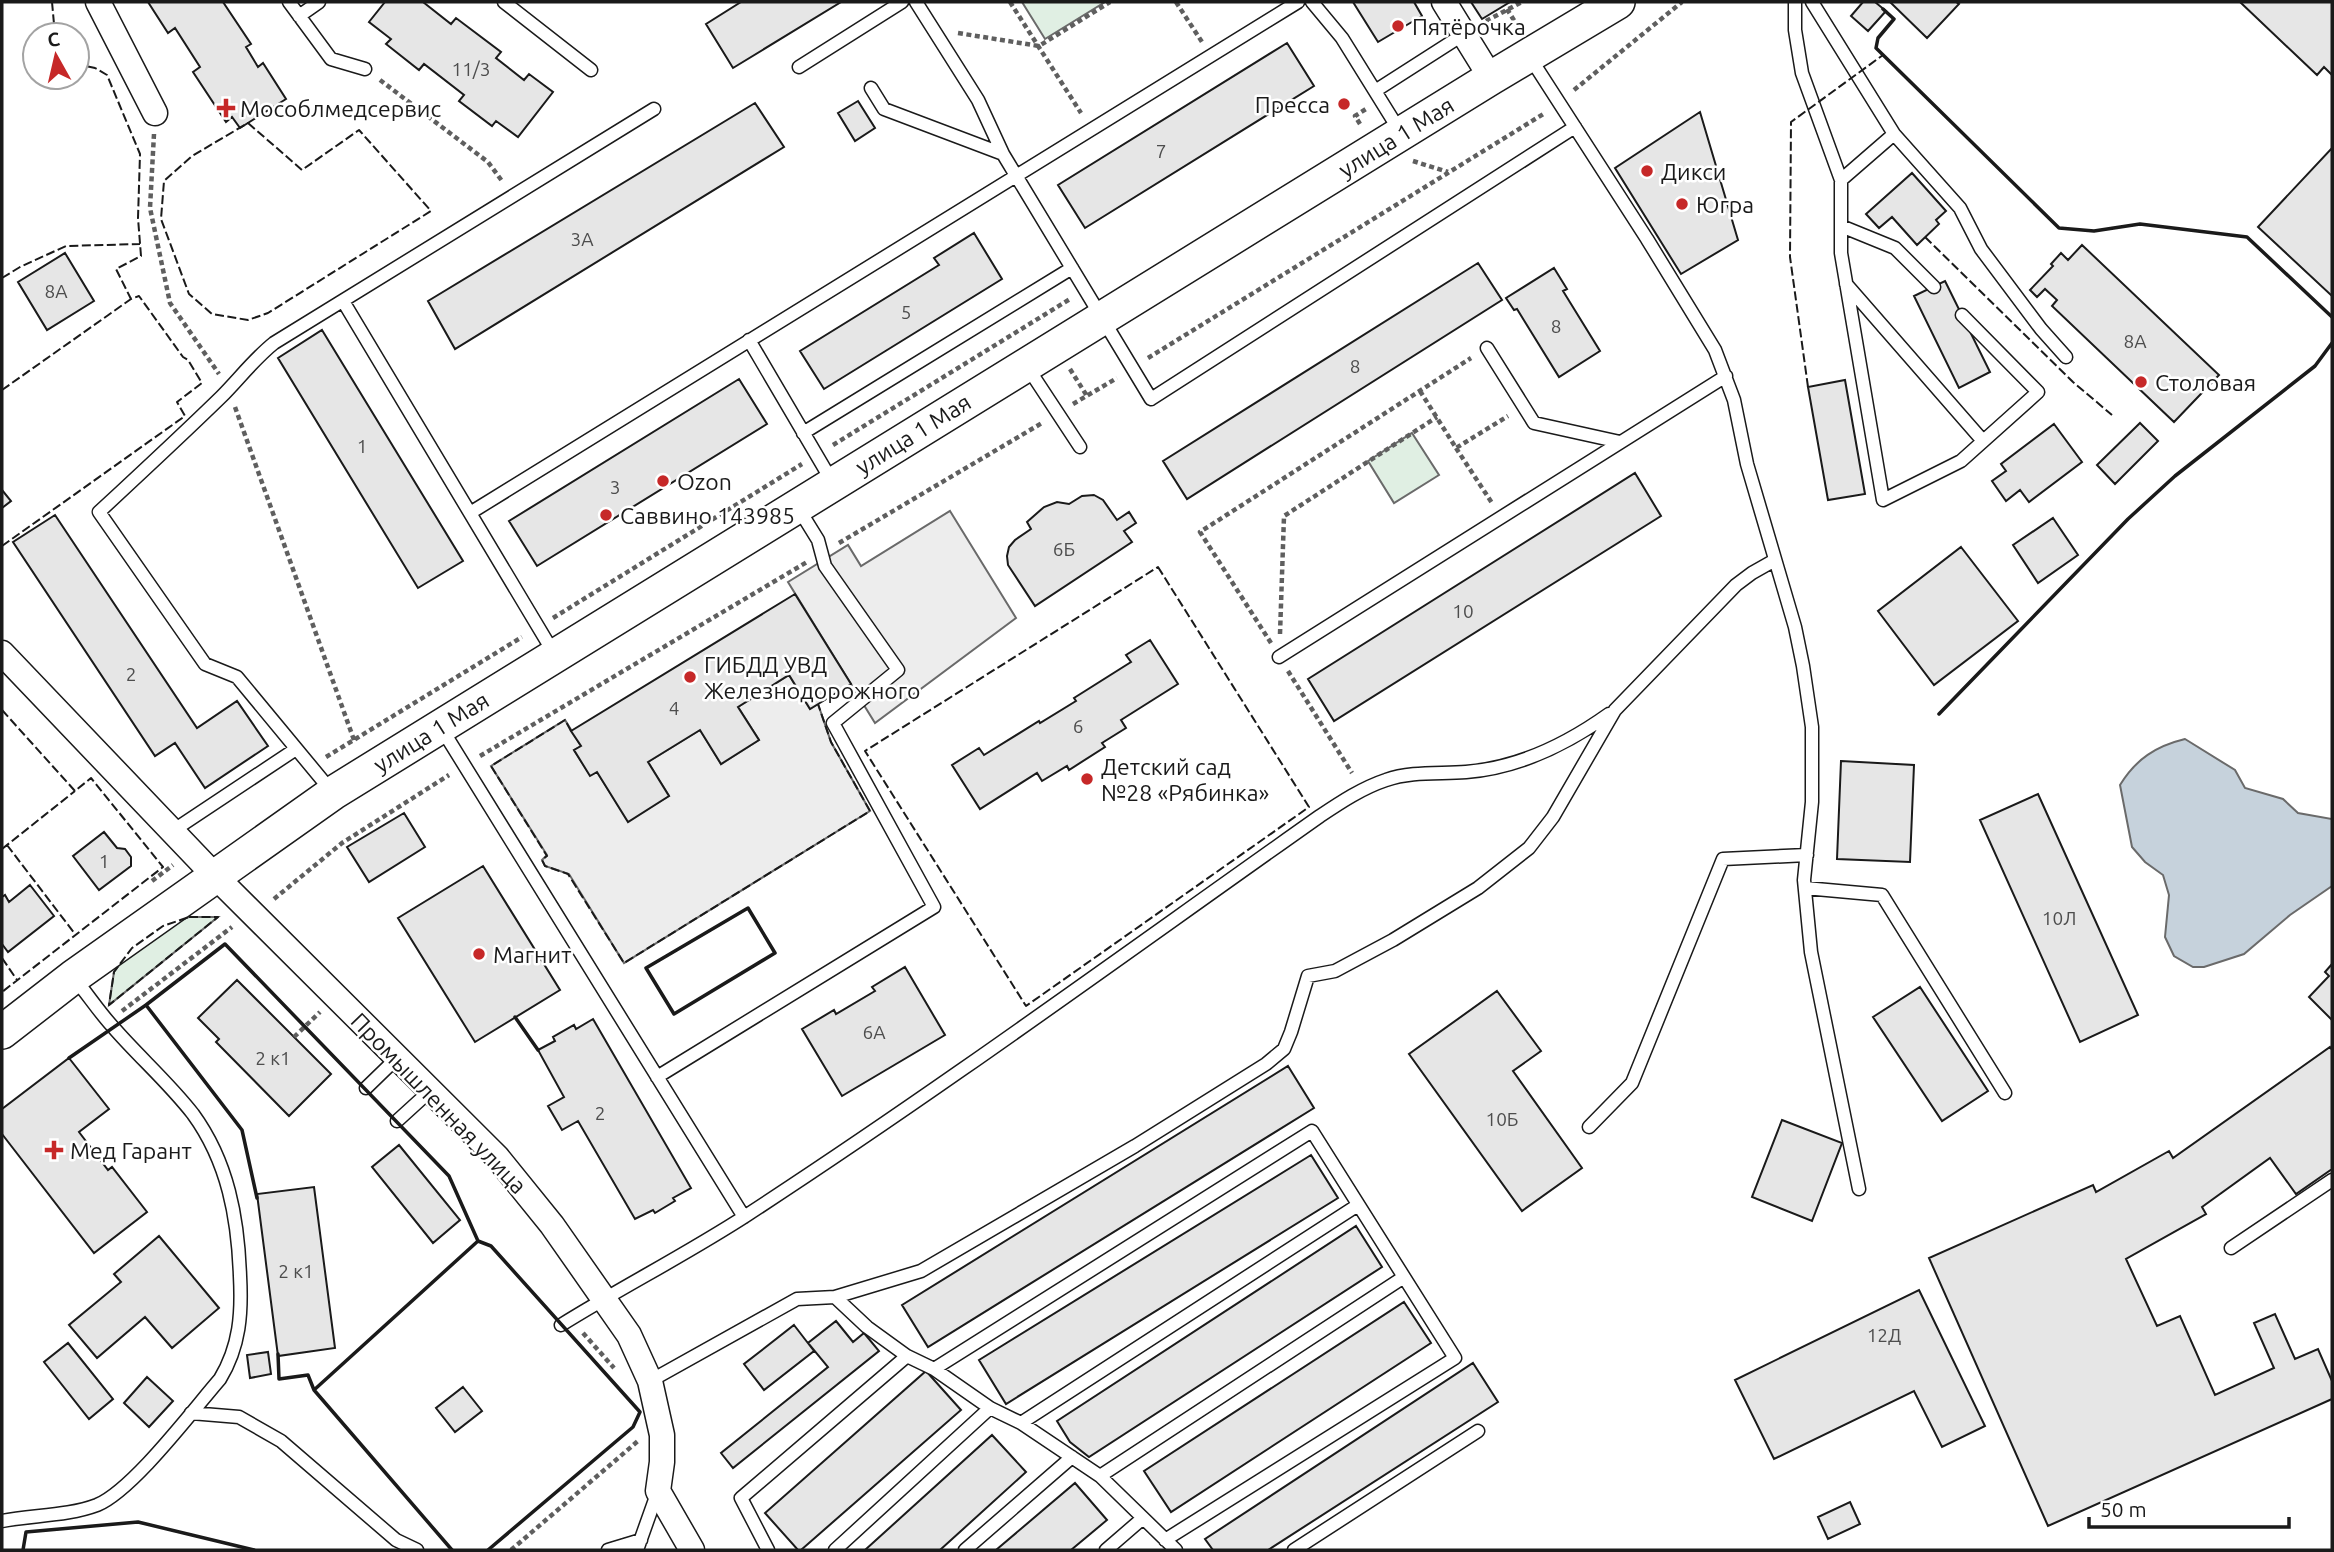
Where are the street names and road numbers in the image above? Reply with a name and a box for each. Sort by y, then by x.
street label: улица 1 Мая [1334,92,1458,182]
street label: улица 1 Мая [851,389,975,479]
street label: улица 1 Мая [369,687,493,777]
street label: Промышленная улица [346,1008,532,1198]

